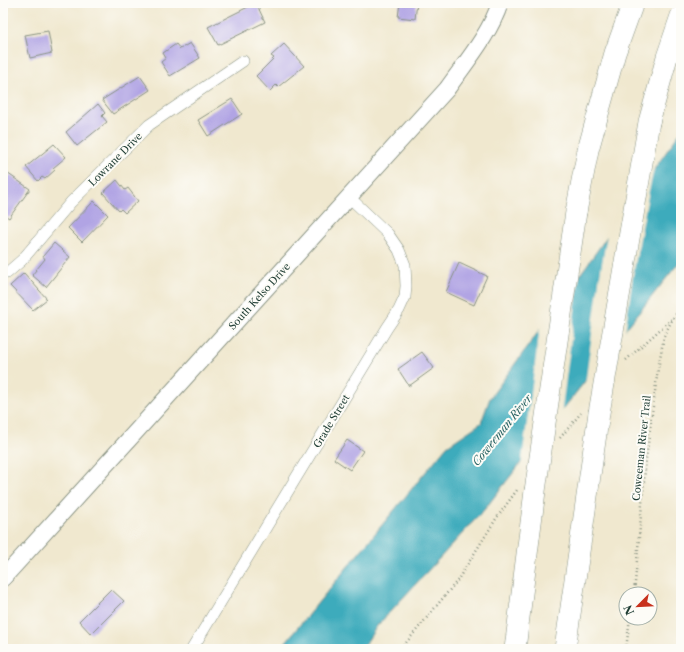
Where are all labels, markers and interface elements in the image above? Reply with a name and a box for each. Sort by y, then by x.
street label: Lowrane Drive [86,130,145,189]
street label: South Kelso Drive [226,260,293,333]
water label: Coweeman River [469,391,536,468]
street label: Grade Street [310,392,353,450]
street label: Coweeman River Trail [629,395,654,501]
north arrow [618,586,658,626]
text: N [620,602,637,617]

